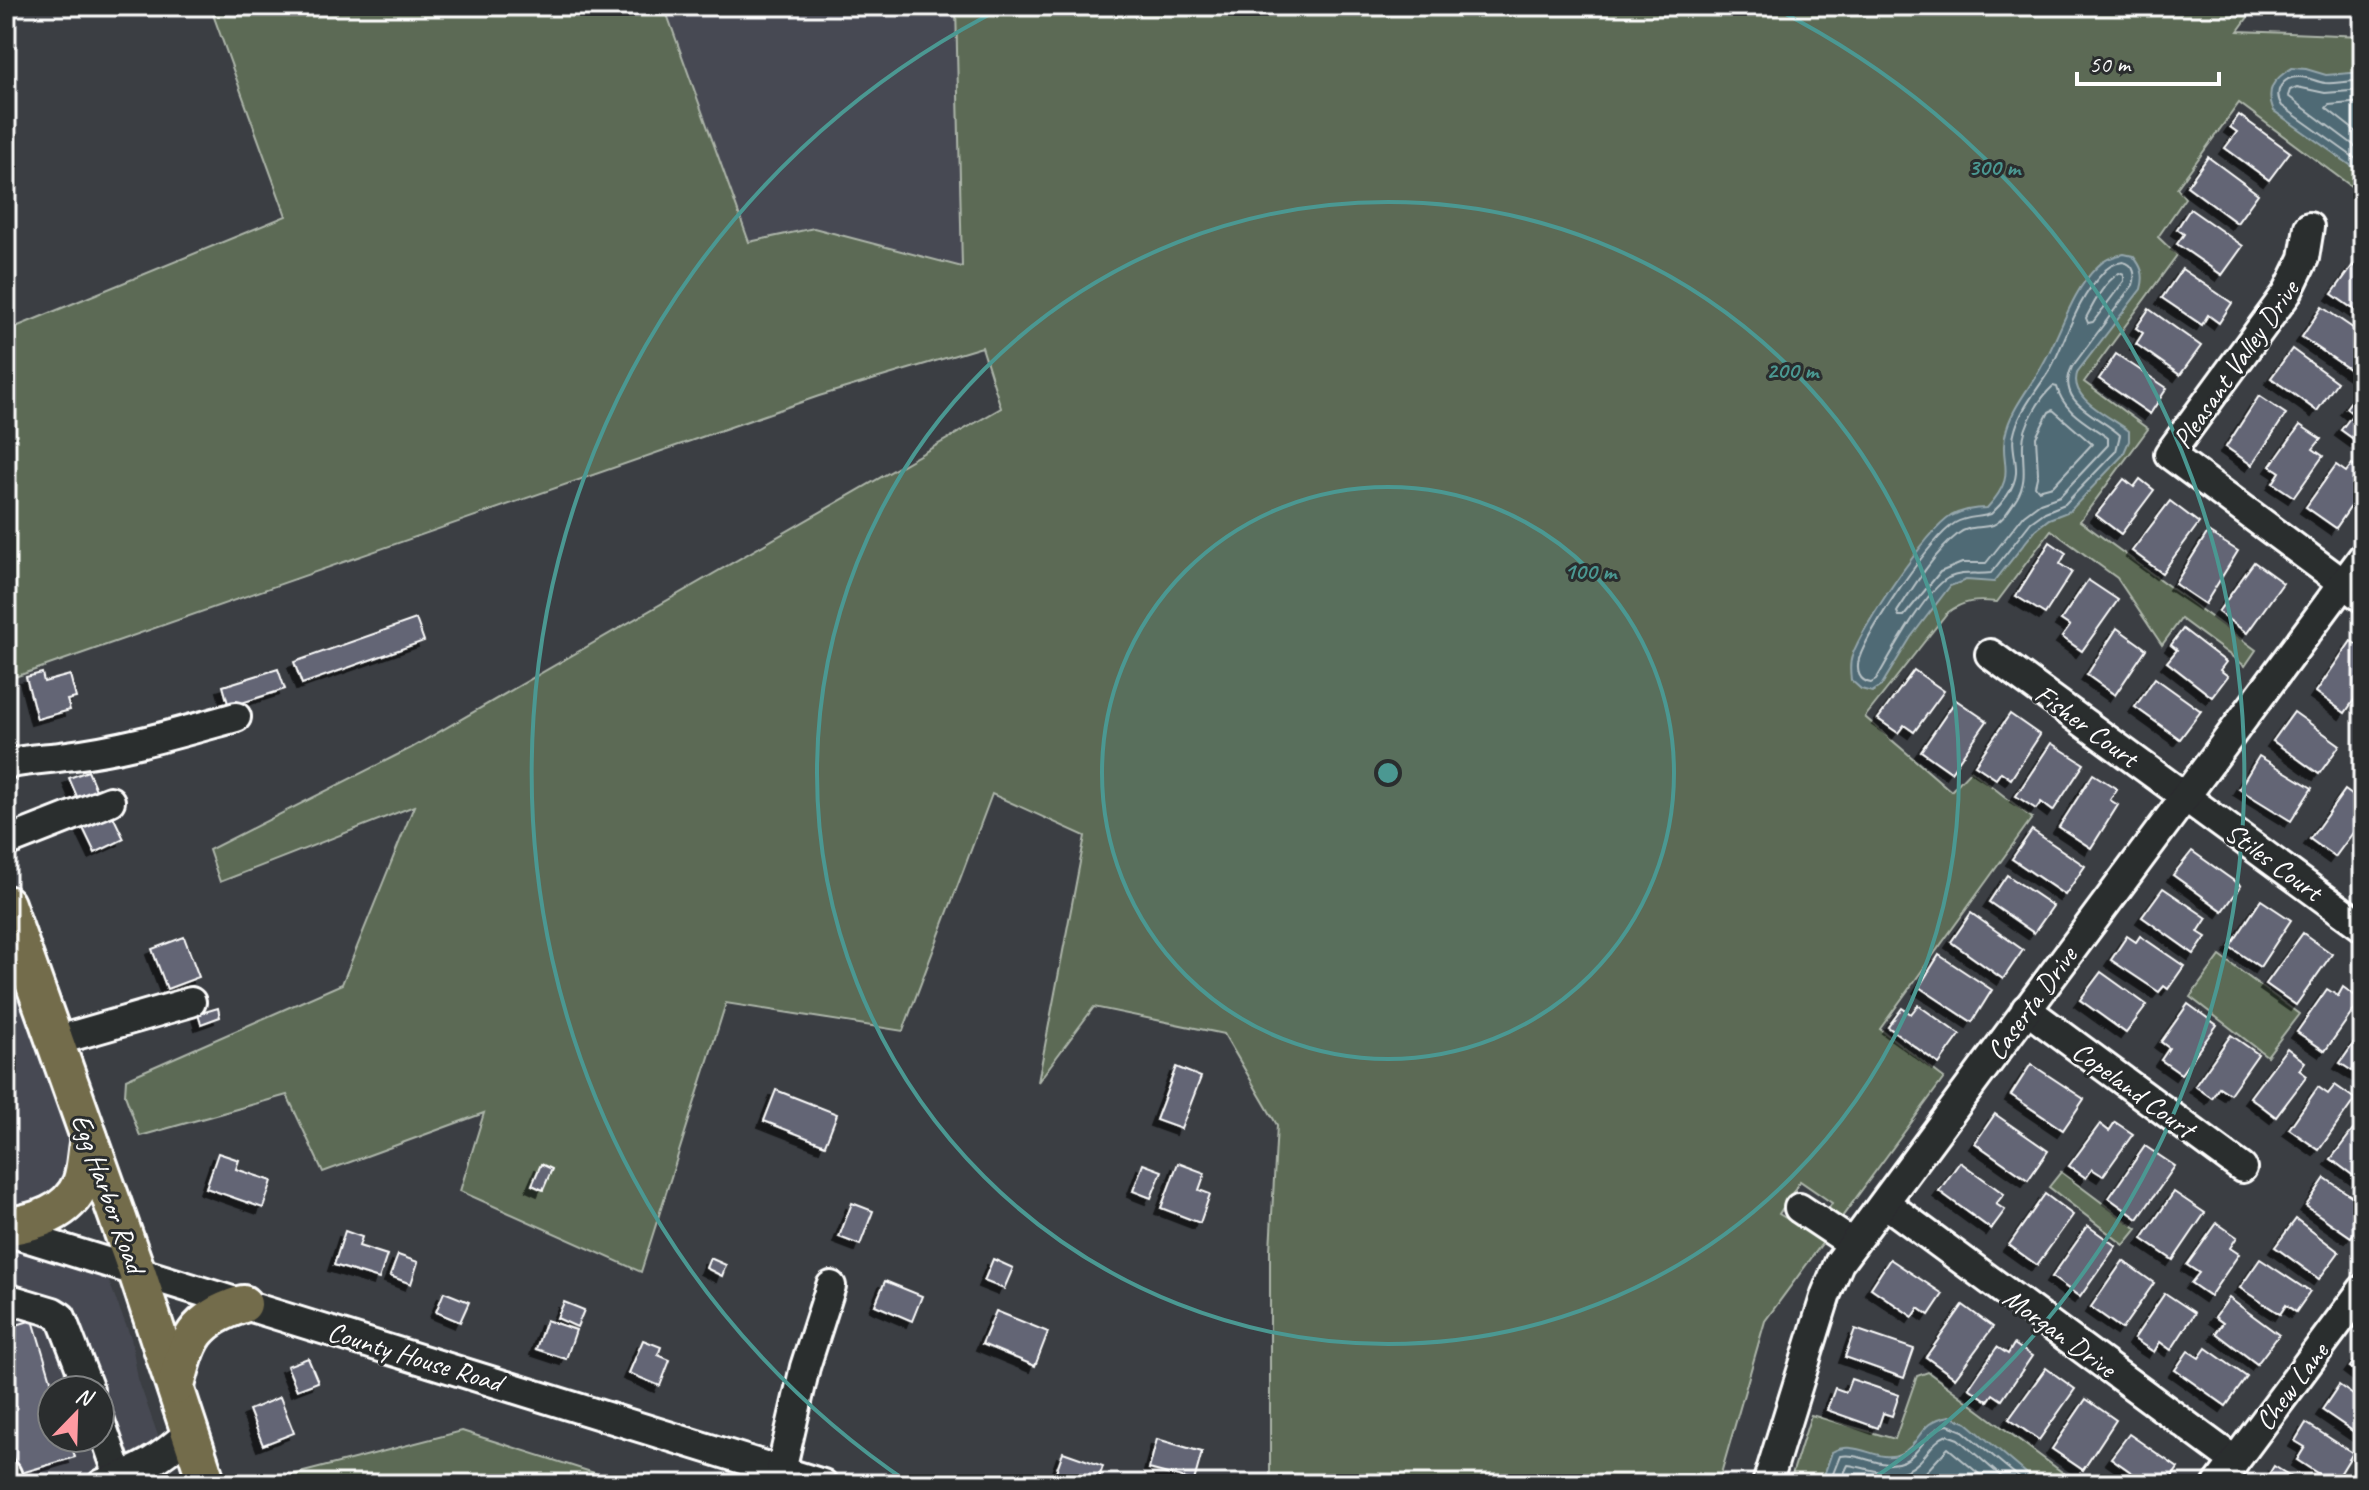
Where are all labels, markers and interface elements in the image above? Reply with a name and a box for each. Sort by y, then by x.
scale bar [2077,36,2219,86]
text: 50 m [2089,49,2132,79]
text: 300 m [1968,152,2022,182]
street label: Pleasant Valley Drive [2164,272,2307,455]
text: 200 m [1766,355,1820,385]
text: 100 m [1564,556,1618,586]
street label: Fisher Court [2028,676,2147,776]
centre of rings [1374,759,1402,787]
street label: Stiles Court [2218,814,2331,910]
street label: Caserta Drive [1978,938,2085,1067]
street label: Copeland Court [2066,1033,2205,1148]
street label: Egg Harbor Road [64,1109,155,1281]
street label: Morgan Drive [1996,1280,2124,1386]
street label: County House Road [324,1313,510,1401]
street label: Chew Lane [2247,1334,2337,1437]
north arrow [36,1374,116,1454]
text: N [72,1381,98,1413]

